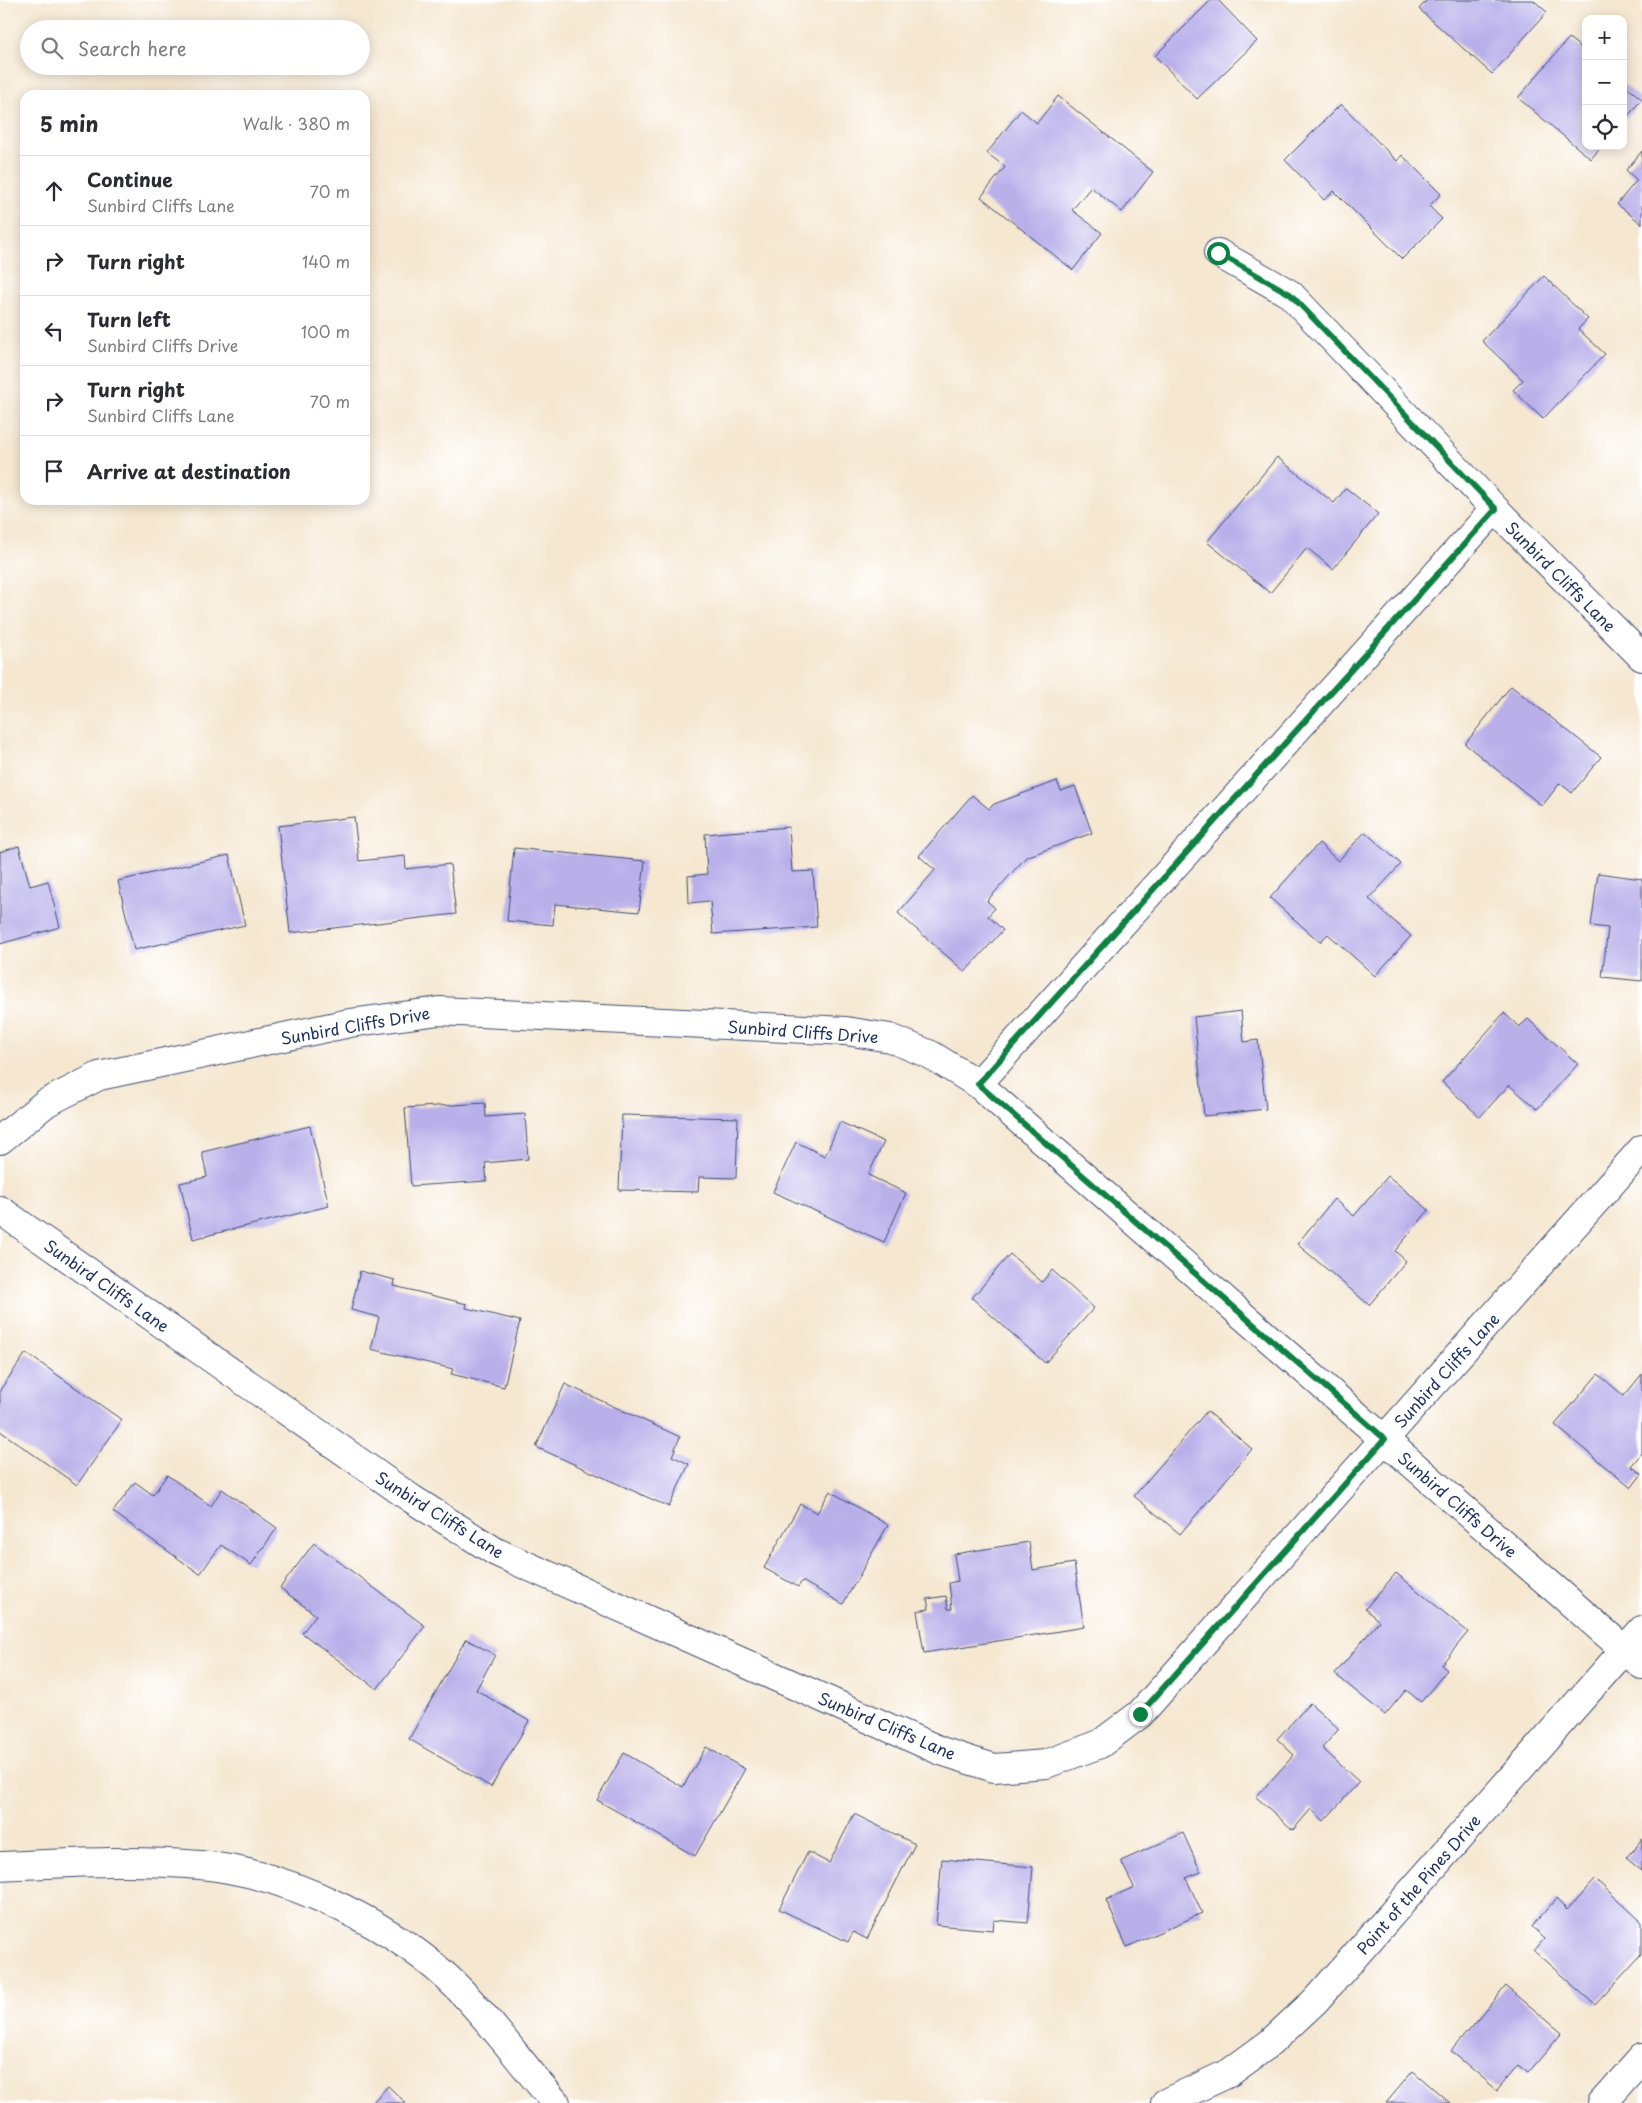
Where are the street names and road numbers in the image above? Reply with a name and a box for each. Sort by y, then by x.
street label: Sunbird Cliffs Lane [1500,515,1622,637]
street label: Sunbird Cliffs Drive [278,1000,432,1050]
street label: Sunbird Cliffs Drive [727,1014,879,1048]
street label: Sunbird Cliffs Lane [40,1233,174,1337]
street label: Sunbird Cliffs Lane [1388,1307,1504,1433]
street label: Sunbird Cliffs Drive [1393,1445,1523,1563]
street label: Sunbird Cliffs Lane [371,1465,509,1563]
street label: Sunbird Cliffs Lane [814,1685,960,1765]
street label: Point of the Pines Drive [1350,1809,1486,1959]

